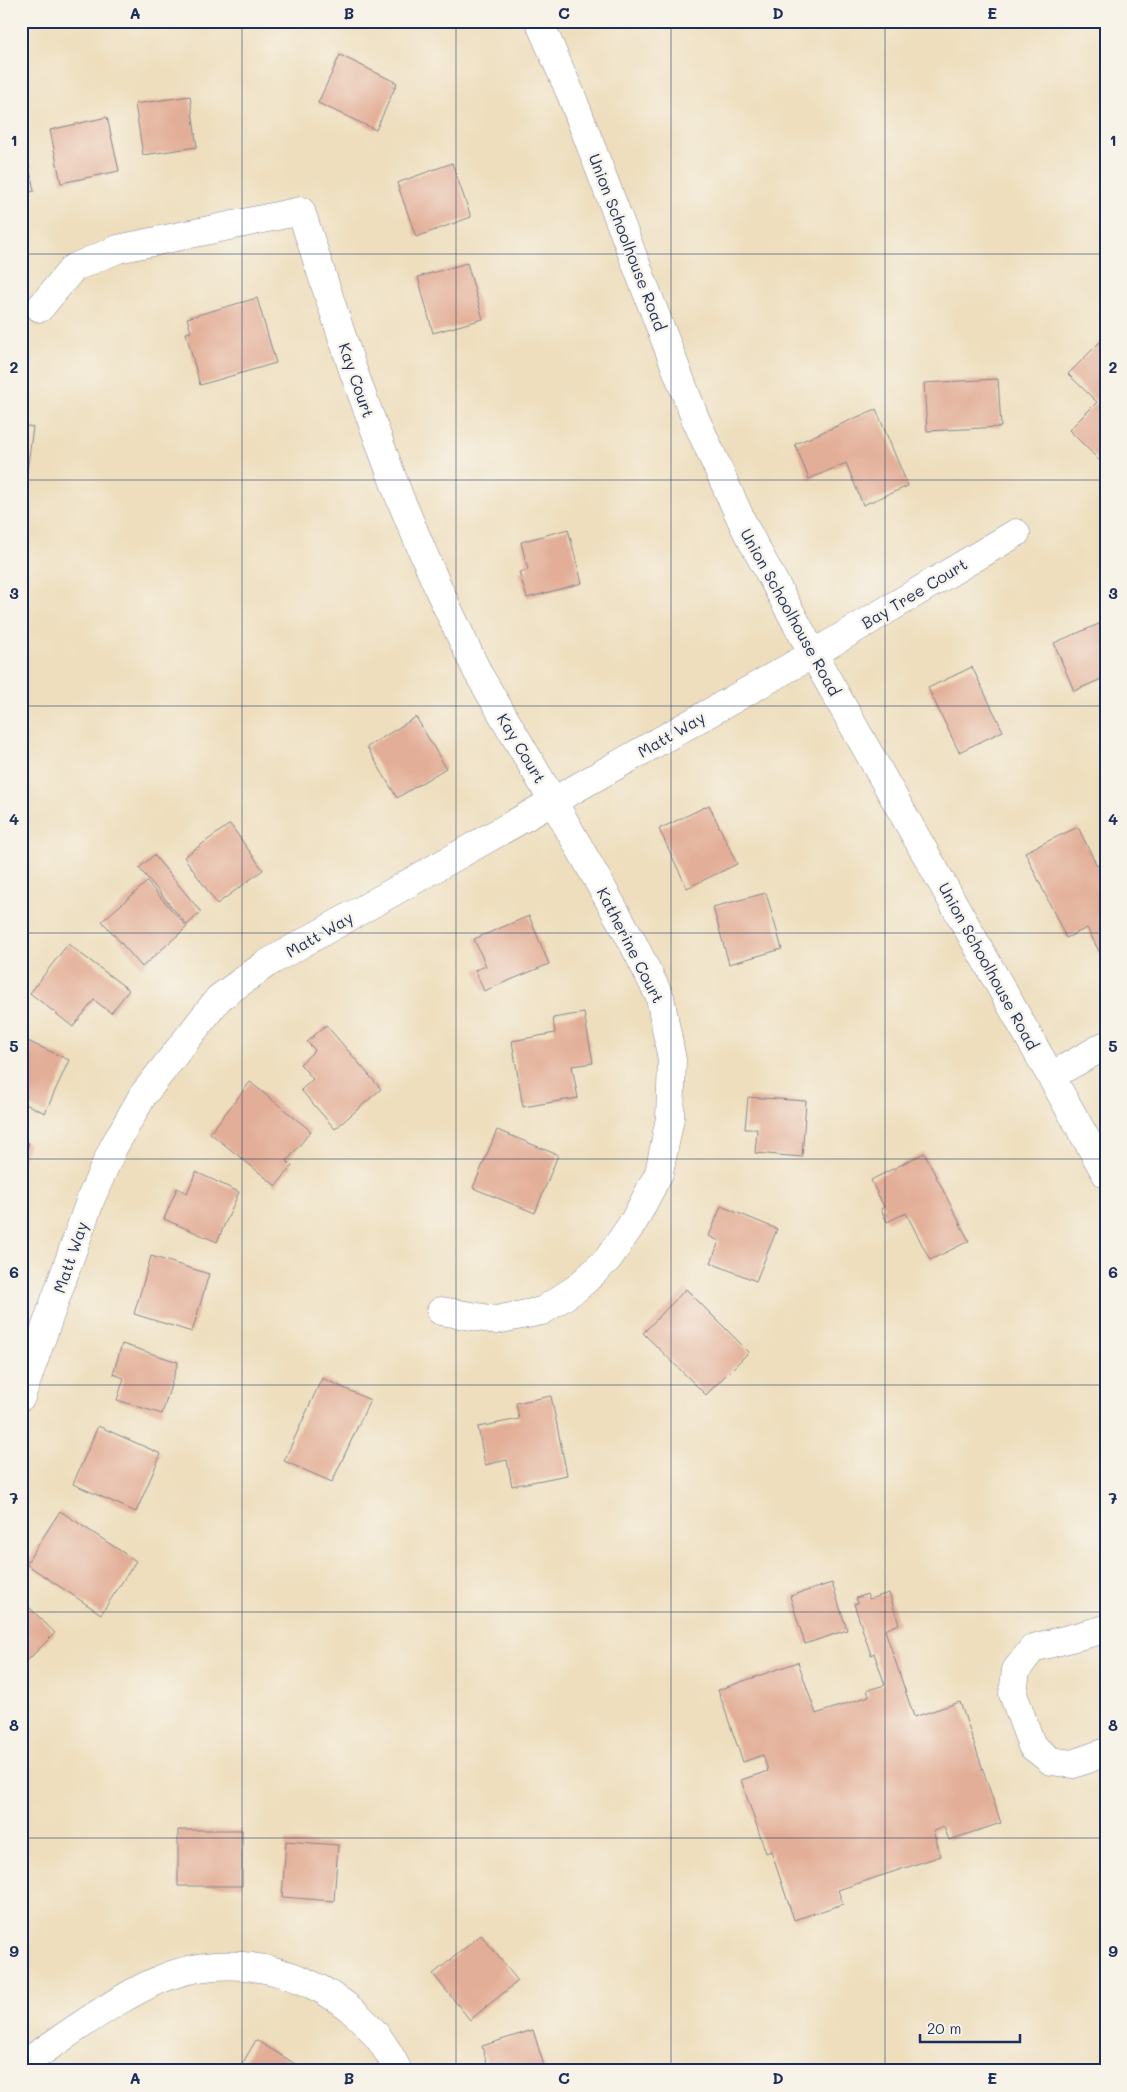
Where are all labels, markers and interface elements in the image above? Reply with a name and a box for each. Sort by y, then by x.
text: A [129,2,141,23]
text: B [344,2,354,23]
text: C [558,2,570,23]
text: D [772,2,784,23]
text: E [987,2,997,23]
text: 1 [10,129,18,150]
text: 1 [1109,129,1117,150]
street label: Union Schoolhouse Road [584,150,672,334]
street label: Kay Court [334,340,380,420]
text: 2 [10,356,19,377]
text: 2 [1109,356,1118,377]
street label: Union Schoolhouse Road [736,525,846,699]
street label: Bay Tree Court [857,553,971,633]
text: 3 [9,582,19,603]
text: 3 [1108,582,1118,603]
street label: Matt Way [634,706,708,762]
street label: Kay Court [493,709,551,787]
text: 4 [9,808,19,829]
text: 4 [1108,808,1118,829]
street label: Union Schoolhouse Road [934,879,1044,1053]
street label: Katherine Court [593,884,669,1006]
street label: Matt Way [282,906,356,962]
text: 5 [9,1035,19,1056]
text: 5 [1108,1035,1118,1056]
street label: Matt Way [48,1218,92,1296]
text: 6 [9,1261,19,1282]
text: 6 [1108,1261,1118,1282]
text: 7 [10,1487,19,1508]
text: 7 [1109,1487,1118,1508]
text: 8 [9,1714,19,1735]
text: 8 [1108,1714,1118,1735]
text: 9 [9,1940,19,1961]
text: 9 [1108,1940,1118,1961]
scale bar [920,2012,1020,2044]
text: 20 m [927,2018,961,2038]
text: A [129,2067,141,2088]
text: B [344,2067,354,2088]
text: C [558,2067,570,2088]
text: D [772,2067,784,2088]
text: E [987,2067,997,2088]

